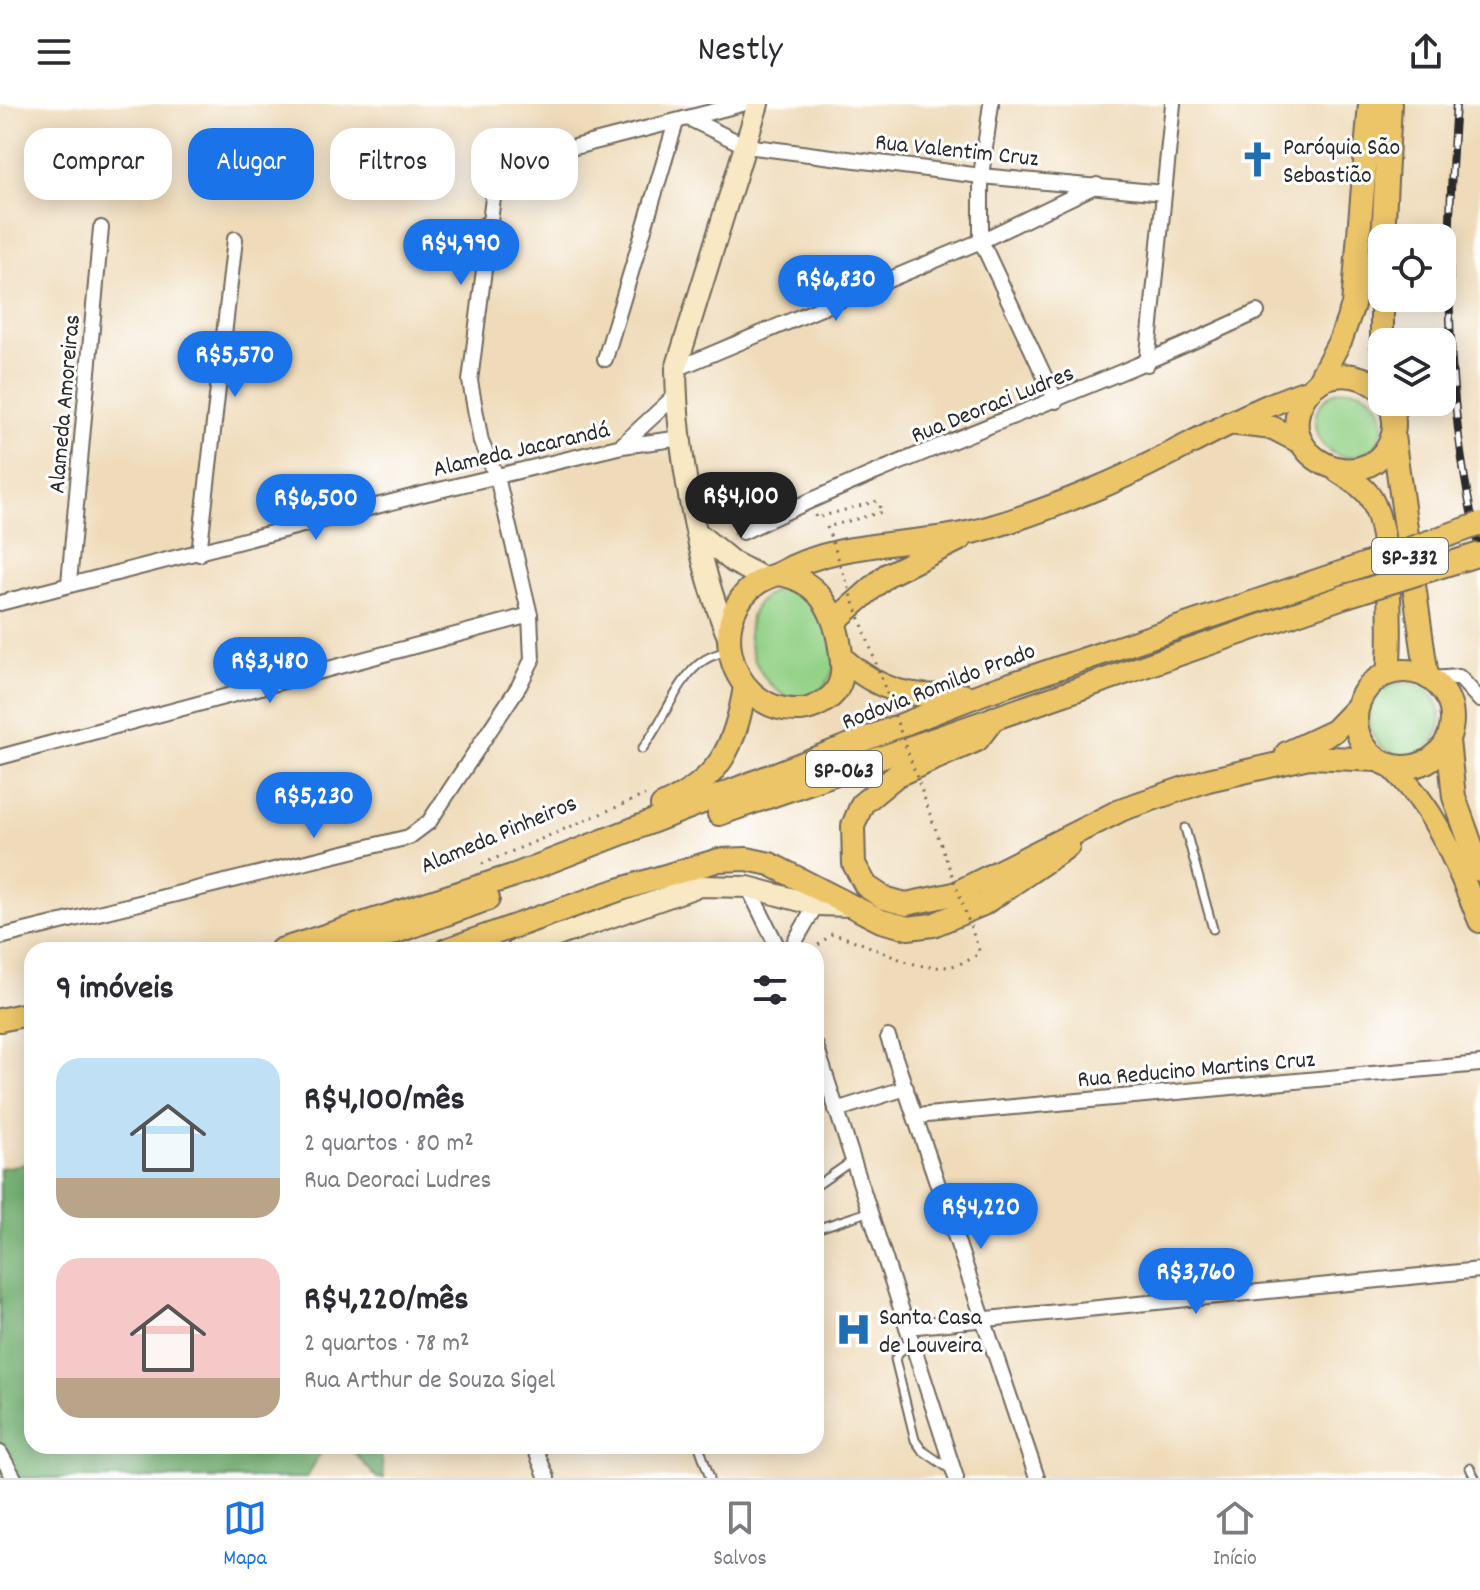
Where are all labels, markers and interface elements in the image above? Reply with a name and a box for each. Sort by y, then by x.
text: Nestly [697,26,783,78]
icon: menu [32,30,76,74]
icon: share [1404,30,1448,74]
street label: Rua Valentim Cruz [873,126,1040,177]
chip: Comprar [24,128,172,200]
chip: Alugar [188,128,314,200]
chip: Filtros [330,128,455,200]
chip: Novo [471,128,578,200]
place label: Paróquia São Sebastião [1283,132,1400,194]
church icon: Paróquia São Sebastião [1238,141,1276,179]
pin: R$4,990 [387,219,535,287]
map controls [1368,224,1456,416]
button: locate [1368,224,1456,312]
text: R$4,990 [421,226,501,263]
pin: R$6,830 [762,255,910,323]
text: R$6,830 [796,262,876,299]
street label: Alameda Amoreiras [41,313,91,495]
button: layers [1368,328,1456,416]
pin: R$5,570 [161,331,309,399]
text: R$5,570 [196,338,275,375]
street label: Rua Deoraci Ludres [907,358,1080,454]
street label: Alameda Jacarandá [430,414,613,488]
pin: R$4,100 [667,472,815,540]
pin: R$6,500 [242,474,390,542]
text: R$4,100 [703,479,779,516]
text: R$6,500 [274,481,358,518]
road number: SP-332 [1372,538,1448,574]
street label: Rodovia Romildo Prado [837,635,1041,740]
pin: R$3,480 [196,637,344,705]
text: R$3,480 [231,644,309,681]
road number: SP-063 [806,751,882,787]
pin: R$5,230 [240,772,388,840]
text: R$5,230 [274,779,354,816]
street label: Alameda Pinheiros [416,787,583,884]
text: 9 imóveis [56,966,174,1015]
icon: filters [748,968,792,1012]
street label: Rua Reducino Martins Cruz [1076,1044,1316,1098]
text: R$4,100/mês [304,1077,465,1126]
icon: home [120,1090,216,1186]
text: 2 quartos · 80 m² [304,1126,474,1163]
text: Rua Deoraci Ludres [304,1163,492,1200]
pin: R$4,220 [907,1183,1055,1251]
text: R$4,220 [942,1190,1020,1227]
pin: R$3,760 [1122,1248,1270,1316]
text: R$3,760 [1156,1255,1236,1292]
text: R$4,220/mês [304,1277,469,1326]
icon: home [120,1290,216,1386]
place label: Santa Casa de Louveira [879,1302,983,1364]
hospital icon: Santa Casa de Louveira [834,1311,872,1349]
text: 2 quartos · 78 m² [304,1326,470,1363]
text: Rua Arthur de Souza Sigel [304,1363,555,1400]
tab: Mapa [223,1496,267,1575]
tab: Salvos [713,1496,767,1575]
tab: Início [1213,1496,1257,1575]

